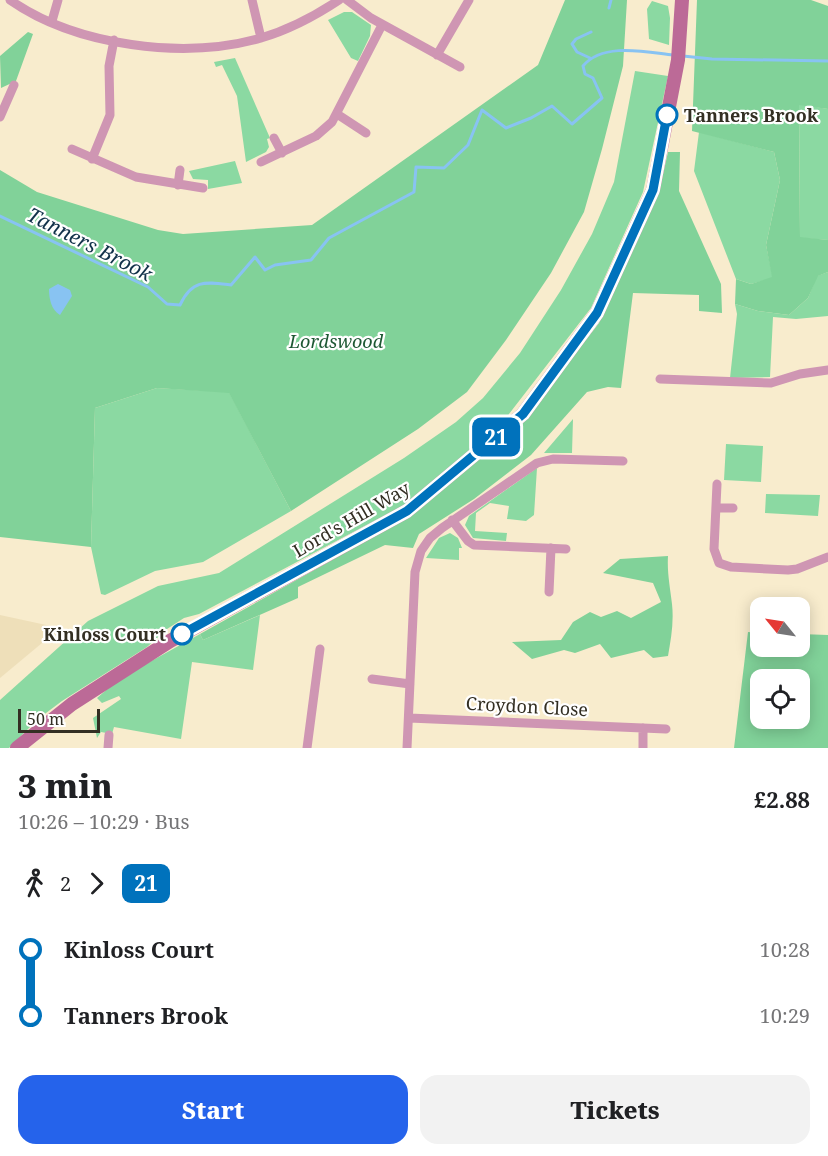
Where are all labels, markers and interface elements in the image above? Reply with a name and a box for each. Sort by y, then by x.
place label: Tanners Brook [684,103,819,127]
marker: Tanners Brook [656,104,678,126]
water label: Tanners Brook [23,201,158,287]
park label: Lordswood [288,329,384,353]
line badge: 21 [469,418,523,456]
text: 21 [484,423,508,451]
street label: Lord's Hill Way [288,475,415,562]
north arrow [750,597,810,657]
map controls [750,597,810,729]
place label: Kinloss Court [43,622,166,646]
marker: Kinloss Court [171,623,193,645]
button: locate [750,669,810,729]
street label: Croydon Close [465,691,589,721]
scale bar [18,706,100,734]
text: 50 m [27,708,64,730]
text: 3 min [18,763,113,808]
text: £2.88 [754,784,810,814]
text: 10:26 – 10:29 · Bus [18,808,189,835]
icon: walk [18,867,51,900]
icon: forward [80,867,113,900]
text: 21 [134,869,158,897]
text: 2 [60,870,71,897]
text: Kinloss Court [64,934,214,964]
text: 10:28 [760,936,810,963]
text: Tanners Brook [64,1000,228,1030]
text: 10:29 [760,1002,810,1029]
button: Start [18,1075,408,1144]
button: Tickets [420,1075,810,1144]

